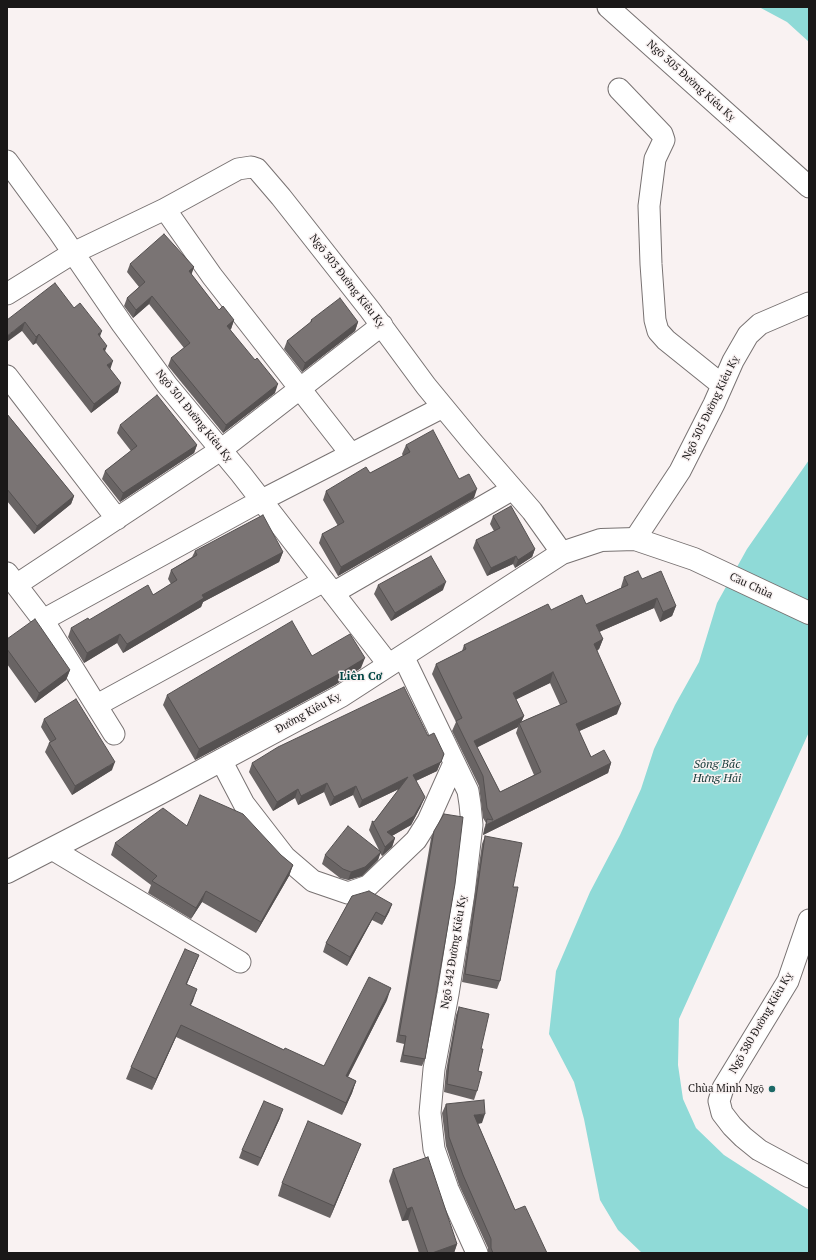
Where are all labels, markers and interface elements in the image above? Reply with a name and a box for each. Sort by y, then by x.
street label: Ngõ 305 Đường Kiêu Kỵ [644,38,738,124]
street label: Ngõ 303 Đường Kiêu Kỵ [306,232,388,330]
street label: Ngõ 305 Đường Kiêu Kỵ [680,353,742,463]
street label: Ngõ 301 Đường Kiêu Kỵ [153,367,235,465]
street label: Cầu Chùa [727,570,775,602]
district label: Liên Cơ [340,670,382,684]
street label: Đường Kiêu Kỵ [273,690,343,736]
water label: Sông Bắc Hưng Hải [693,758,741,786]
street label: Ngõ 342 Đường Kiêu Kỵ [438,894,470,1010]
street label: Ngõ 380 Đường Kiêu Kỵ [727,970,795,1076]
place label: Chùa Minh Ngộ [688,1082,764,1096]
marker: Chùa Minh Ngộ [767,1084,777,1094]

